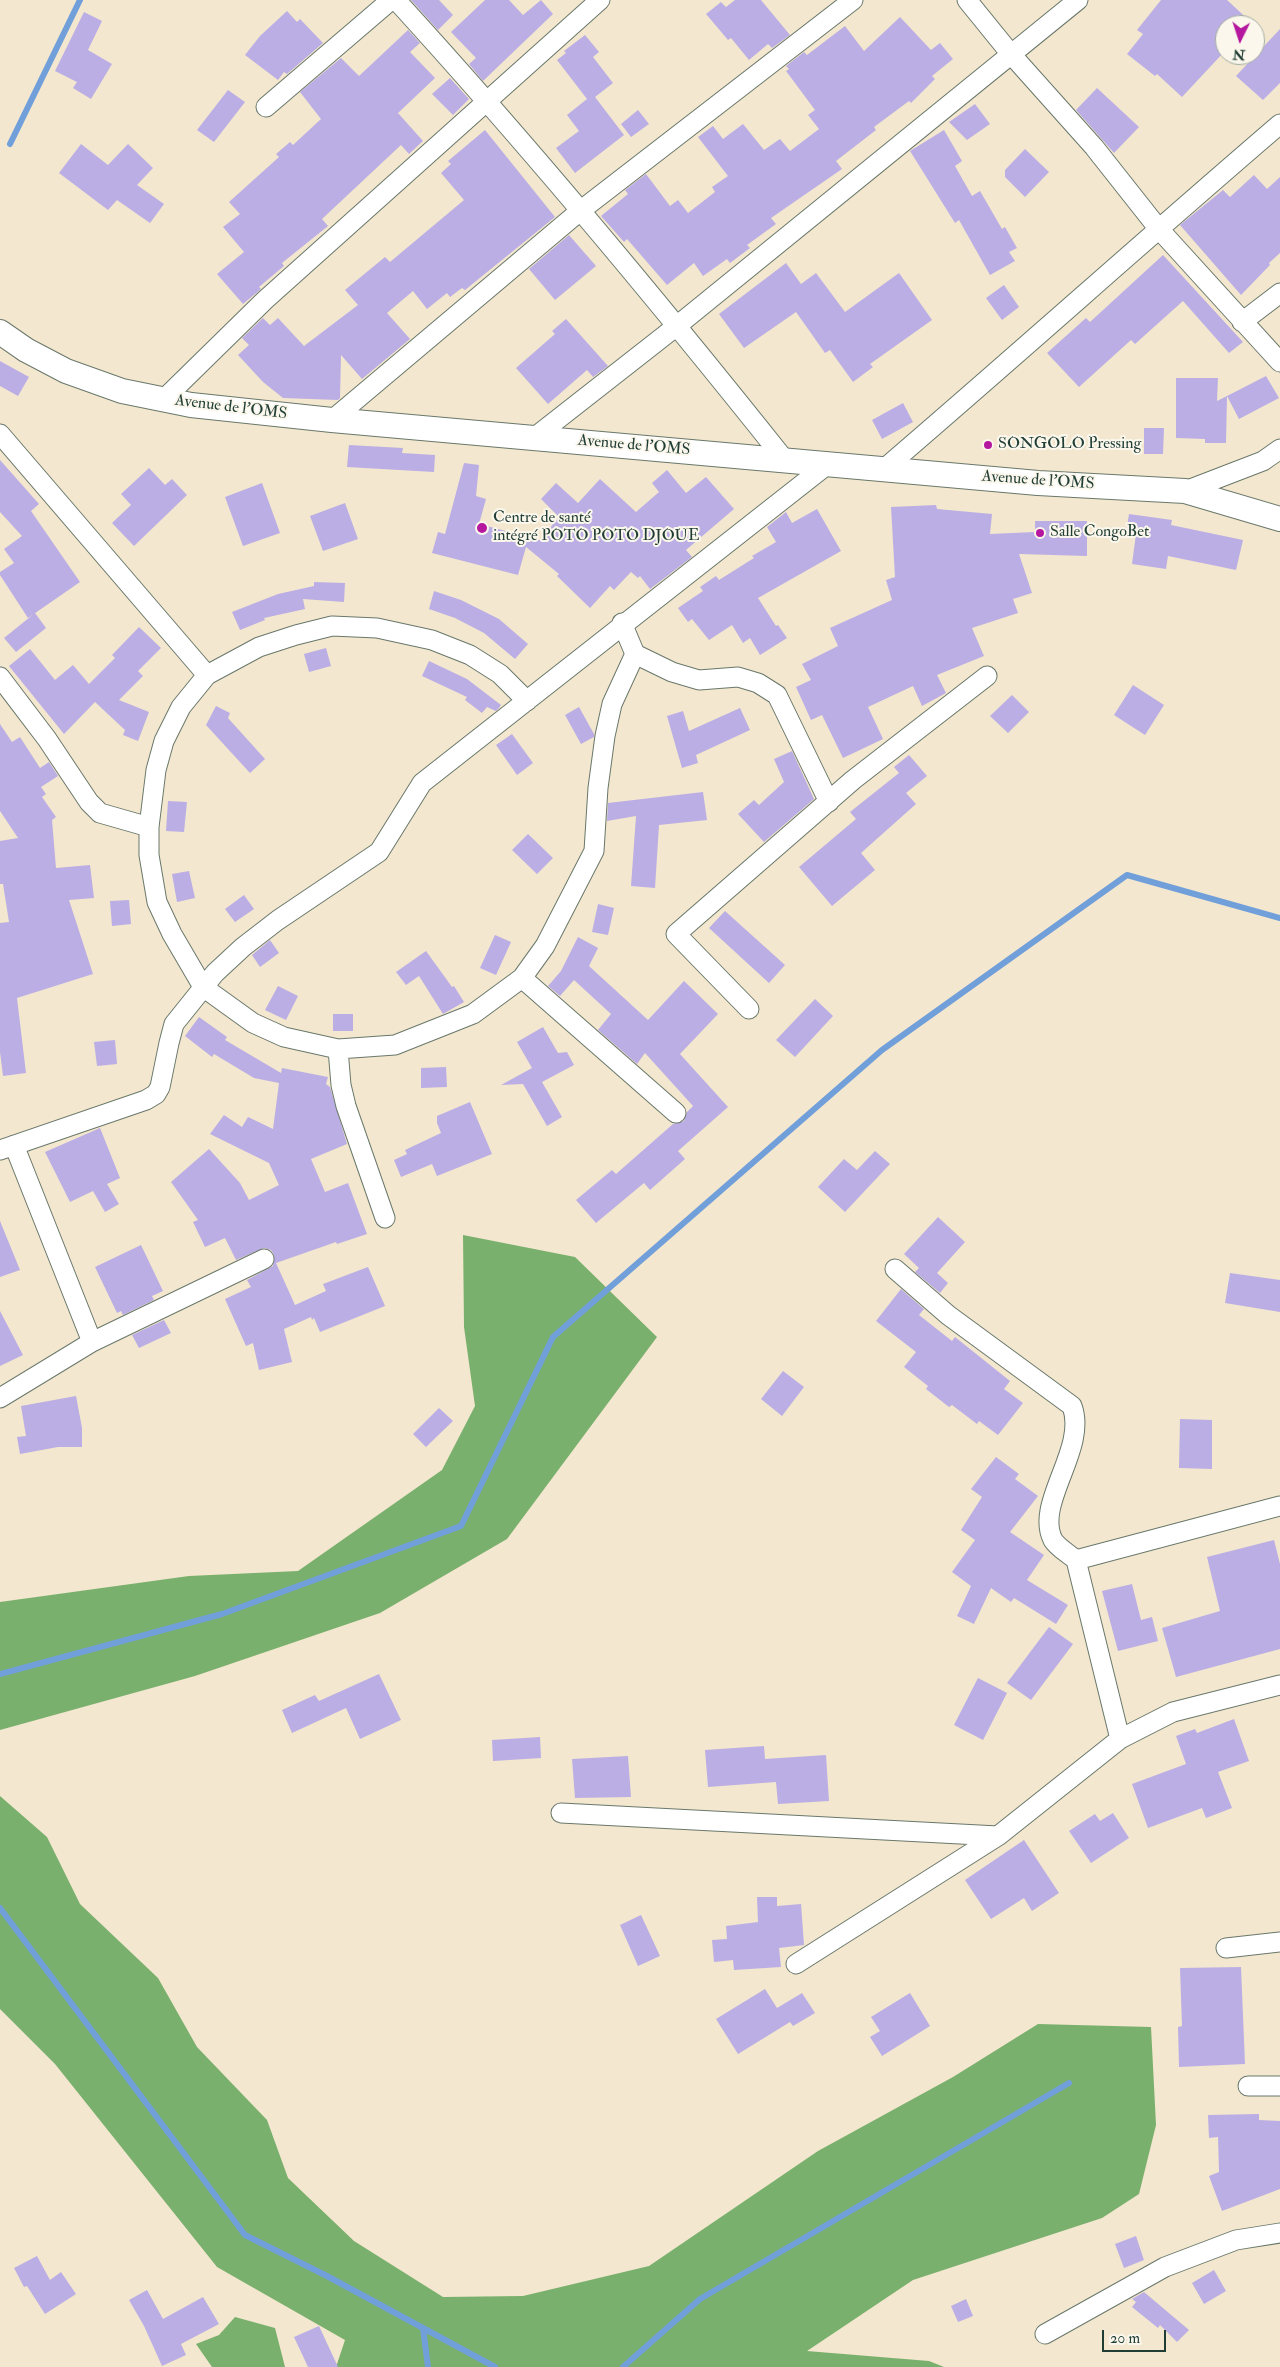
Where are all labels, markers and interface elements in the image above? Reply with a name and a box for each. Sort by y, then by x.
north arrow [1215,15,1265,65]
text: N [1232,46,1246,63]
street label: Avenue de l'OMS [174,392,288,424]
street label: Avenue de l'OMS [577,432,691,460]
place label: SONGOLO Pressing [998,435,1141,455]
marker: SONGOLO Pressing [982,439,994,451]
street label: Avenue de l'OMS [981,467,1095,495]
place label: Centre de santé intégré POTO POTO DJOUE [493,509,700,547]
marker: Centre de santé intégré POTO POTO DJOUE [475,521,489,535]
place label: Salle CongoBet [1050,523,1149,543]
marker: Salle CongoBet [1034,527,1046,539]
scale bar [1105,2320,1169,2352]
text: 20 m [1110,2329,1140,2348]

